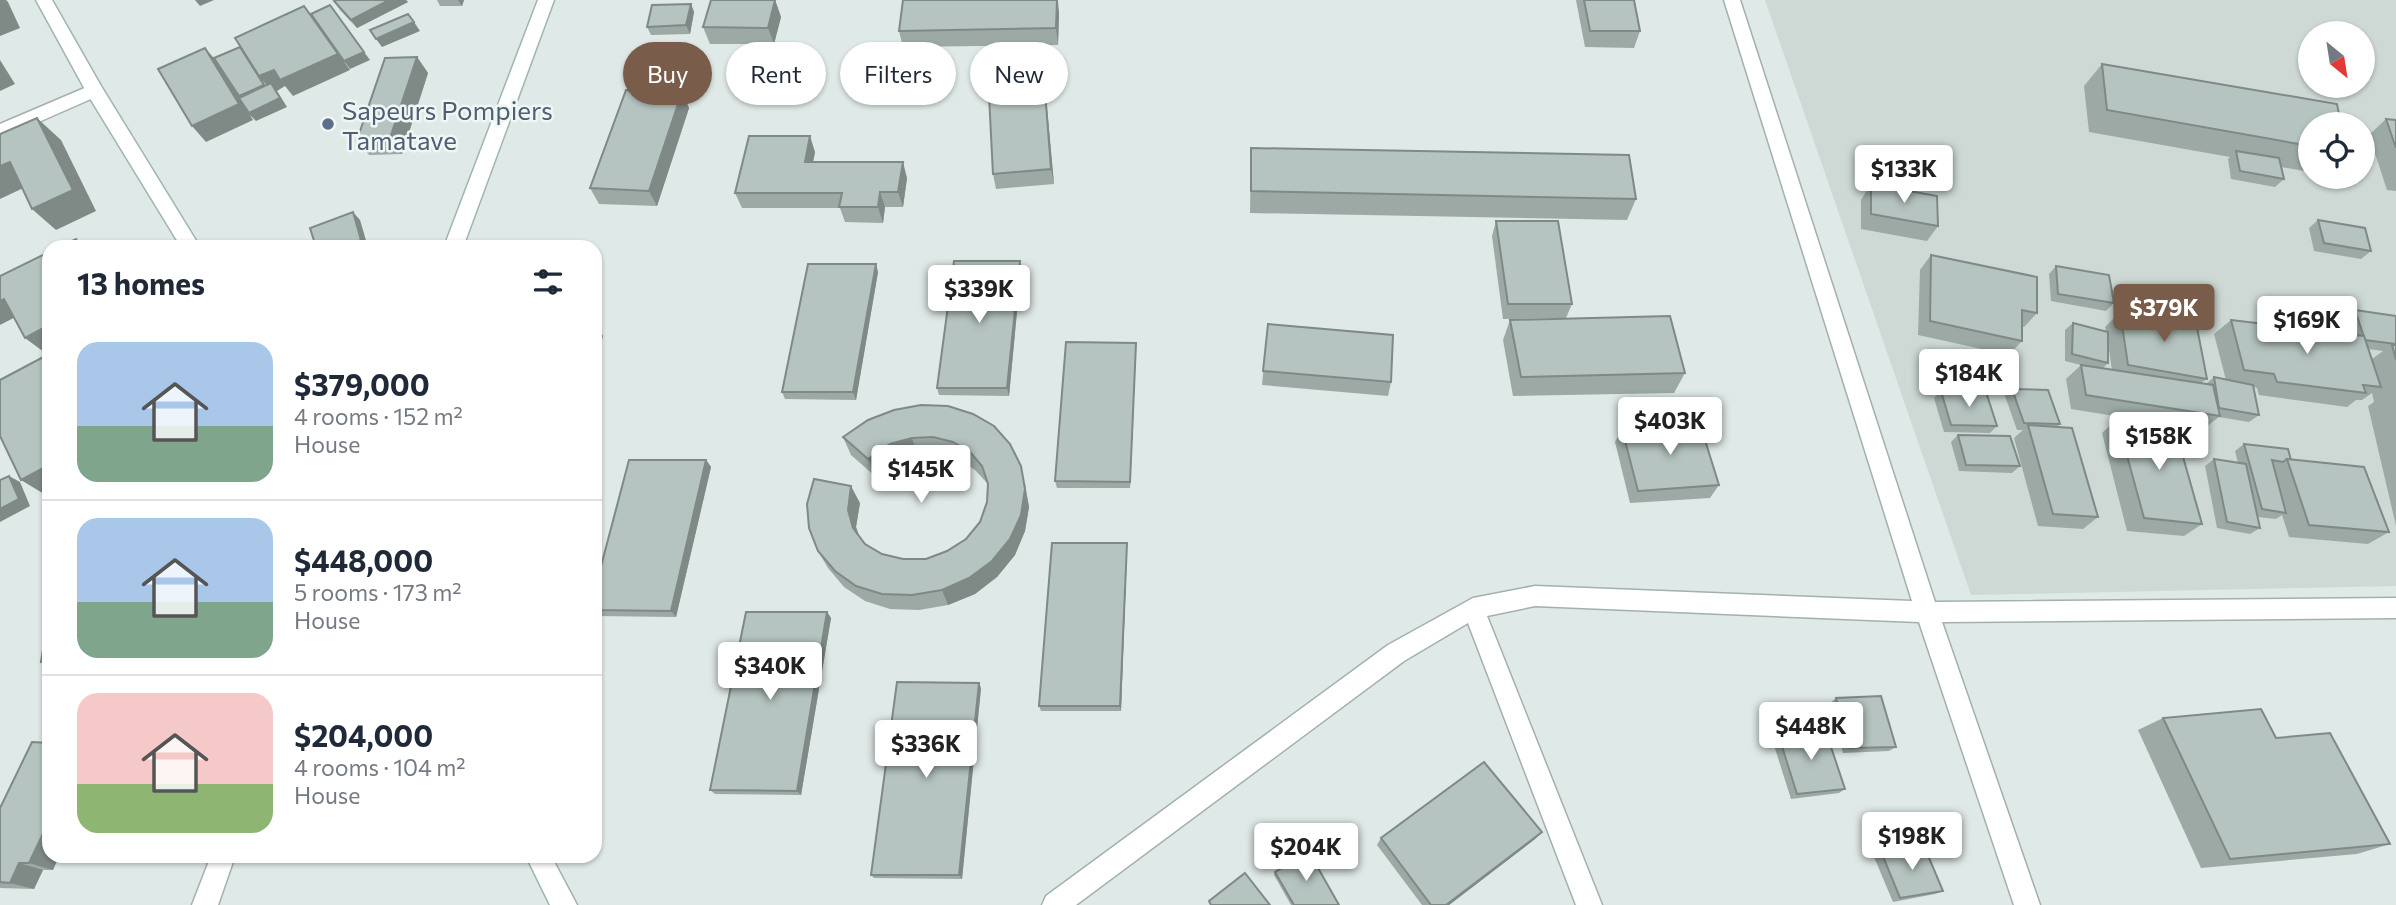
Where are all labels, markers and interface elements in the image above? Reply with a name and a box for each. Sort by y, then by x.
north arrow [2298,21,2375,98]
map controls [2298,21,2375,189]
chip: Buy [623,42,712,105]
chip: Rent [726,42,826,105]
chip: Filters [840,42,956,105]
chip: New [970,42,1068,105]
place label: Sapeurs Pompiers Tamatave [342,94,553,155]
button: locate [2298,112,2375,189]
marker: Sapeurs Pompiers Tamatave [320,116,336,132]
pin: $133K [1855,146,1953,205]
text: $133K [1871,154,1937,182]
icon: filters [529,263,567,301]
text: 13 homes [77,264,205,301]
pin: $339K [930,266,1028,325]
text: $339K [944,274,1014,302]
pin: $379K [2115,284,2213,344]
text: $379K [2129,293,2199,321]
pin: $169K [2258,296,2356,356]
text: $169K [2273,305,2341,333]
pin: $184K [1920,350,2018,409]
text: $184K [1935,358,2003,386]
text: $379,000 [294,365,430,402]
icon: home [133,370,217,454]
pin: $403K [1621,398,1719,457]
text: 4 rooms · 152 m² [294,402,463,430]
text: $403K [1634,406,1706,434]
pin: $158K [2110,412,2208,472]
text: $158K [2125,421,2193,449]
text: House [294,430,360,458]
pin: $145K [872,446,970,505]
text: $145K [887,454,955,482]
text: $448,000 [294,541,433,578]
icon: home [133,546,217,630]
text: 5 rooms · 173 m² [294,578,461,606]
text: House [294,606,360,634]
pin: $340K [721,642,819,702]
text: $340K [734,651,806,679]
pin: $448K [1762,702,1860,762]
text: $448K [1775,711,1847,739]
text: $204,000 [294,716,433,753]
pin: $336K [877,720,975,780]
icon: home [133,721,217,805]
text: $336K [891,729,961,757]
text: 4 rooms · 104 m² [294,753,466,781]
text: House [294,781,360,809]
pin: $198K [1863,812,1961,872]
text: $198K [1878,821,1946,849]
pin: $204K [1257,824,1355,883]
text: $204K [1270,832,1342,860]

